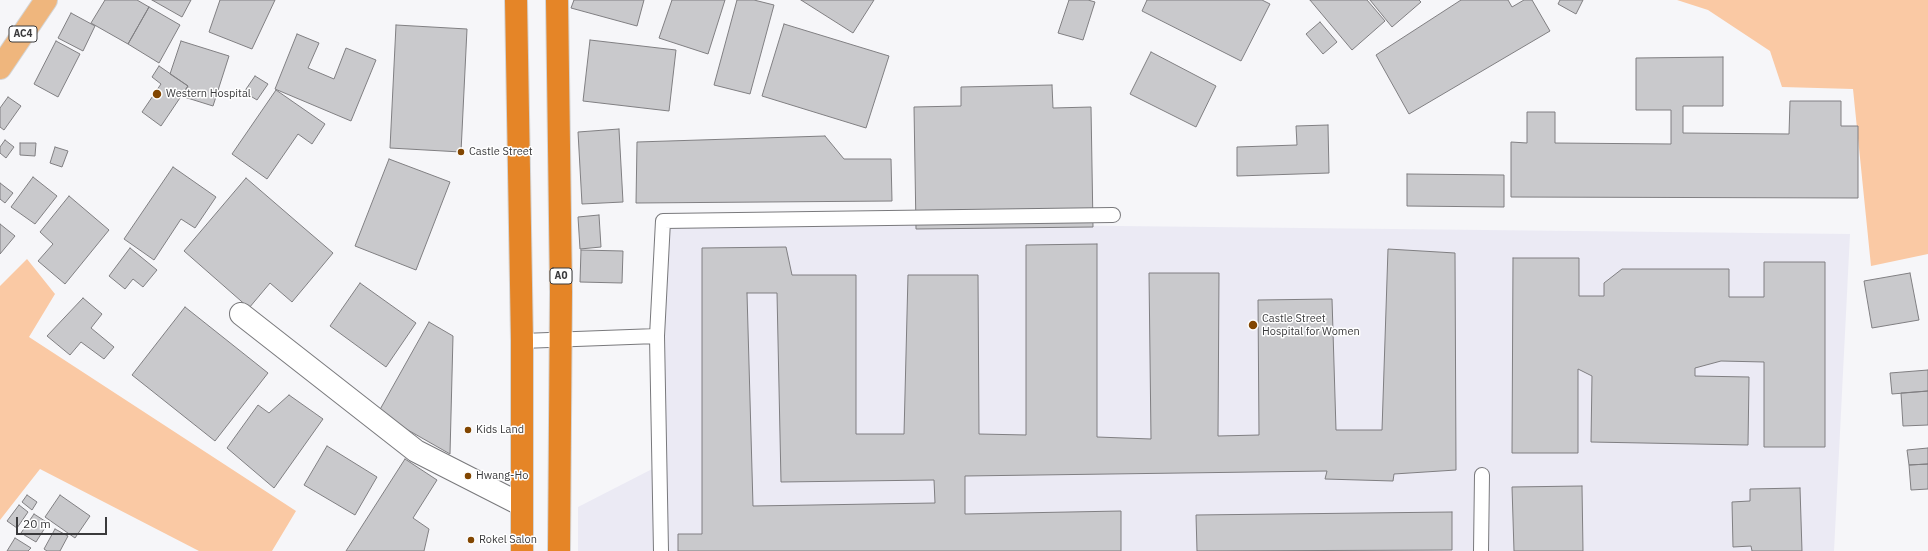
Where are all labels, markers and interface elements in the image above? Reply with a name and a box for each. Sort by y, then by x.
road number: AC4 [9,26,37,42]
place label: Western Hospital [166,87,251,101]
marker: Western Hospital [151,88,163,100]
place label: Castle Street [469,145,533,159]
marker: Castle Street [456,147,466,157]
road number: A0 [550,268,572,284]
place label: Castle Street Hospital for Women [1262,312,1360,338]
marker: Castle Street Hospital for Women [1247,319,1259,331]
place label: Kids Land [476,423,524,437]
marker: Kids Land [463,425,473,435]
place label: Hwang-Ho [476,469,528,483]
marker: Hwang-Ho [463,471,473,481]
scale bar [18,509,109,535]
text: 20 m [23,516,51,531]
place label: Rokel Salon [479,533,537,547]
marker: Rokel Salon [466,535,476,545]

